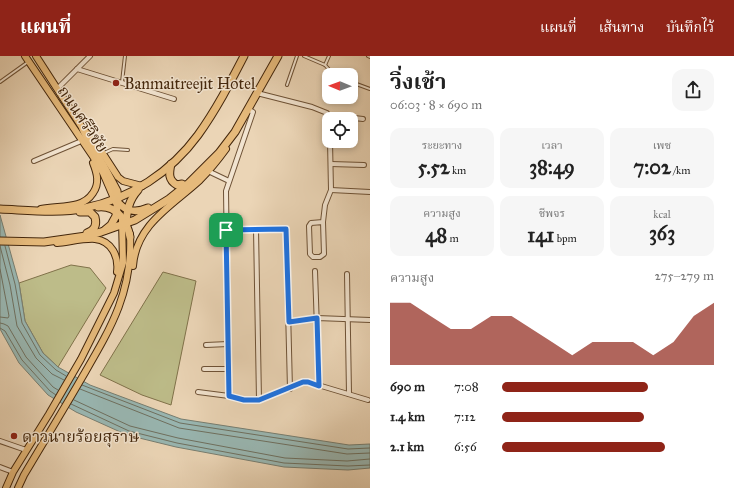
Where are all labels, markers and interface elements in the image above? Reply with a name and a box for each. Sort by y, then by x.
text: แผนที่ [20,15,71,38]
text: แผนที่ [540,19,577,36]
text: เส้นทาง [599,19,644,36]
text: บันทึกไว้ [666,19,714,36]
north arrow [322,68,358,104]
map controls [322,68,358,148]
text: วิ่งเช้า [390,68,446,95]
button: share [672,69,714,111]
place label: Banmaitreejit Hotel [124,74,256,93]
marker: Banmaitreejit Hotel [111,78,121,88]
street label: ถนนศรีวิชัย [54,82,112,156]
text: 06:03 · 8 × 690 m [390,97,482,113]
button: locate [322,112,358,148]
text: ระยะทาง [422,139,462,152]
text: เวลา [541,139,563,152]
text: เพซ [653,139,671,152]
text: 5.52 [418,155,450,179]
text: 38:49 [529,155,575,179]
text: 7:02 [634,155,671,179]
text: km [450,164,466,177]
text: /km [671,164,690,177]
text: ความสูง [423,207,461,220]
text: ชีพจร [539,207,565,220]
text: kcal [653,208,671,221]
pin [209,213,243,247]
icon: arrive [215,219,237,241]
text: 363 [649,221,675,245]
text: 48 [425,223,447,247]
text: 141 [527,223,554,247]
text: m [447,232,459,245]
text: bpm [554,232,577,245]
text: 275–279 m [654,268,714,284]
text: ความสูง [390,270,434,286]
text: 690 m [390,379,425,395]
text: 7:08 [454,379,479,395]
text: 1.4 km [390,409,425,425]
text: 7:12 [454,409,476,425]
place label: ดาวนายร้อยสุราษ [22,427,139,448]
marker: ดาวนายร้อยสุราษ [9,431,19,441]
text: 2.1 km [390,439,424,455]
text: 6:56 [454,439,477,455]

